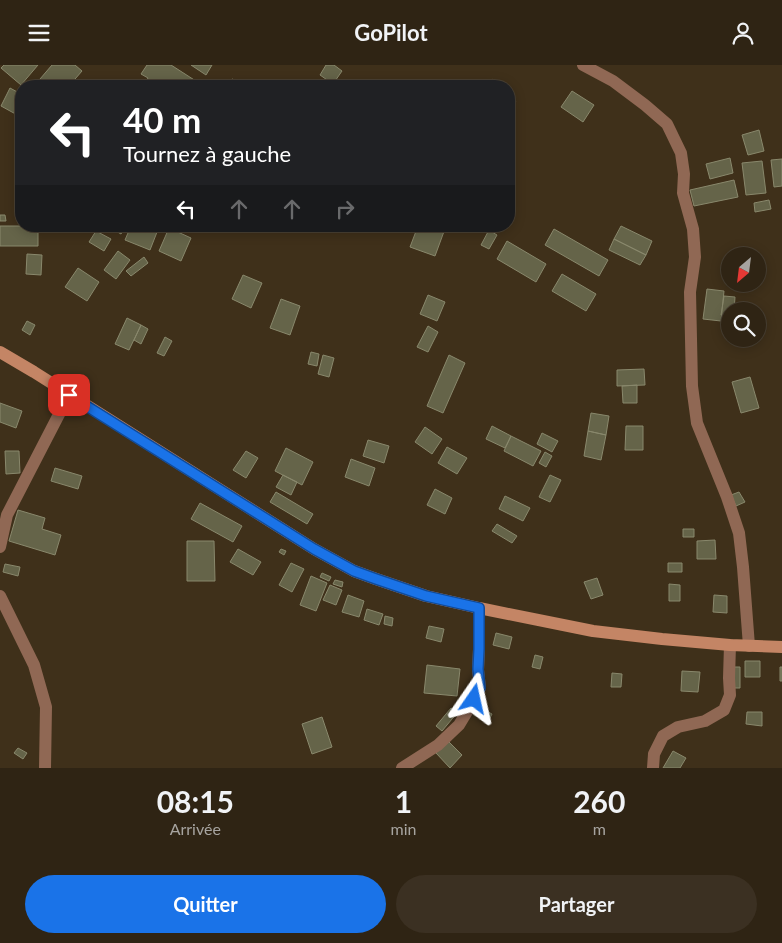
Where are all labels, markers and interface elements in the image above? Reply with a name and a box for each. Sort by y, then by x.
icon: menu [25,19,53,47]
text: GoPilot [354,19,428,46]
icon: person [729,19,757,47]
text: 40 m [123,98,201,140]
icon: left [40,100,105,165]
text: Tournez à gauche [123,140,291,167]
icon: left [172,195,200,223]
icon: ahead [225,195,253,223]
icon: ahead [278,195,306,223]
icon: right [331,195,359,223]
north arrow [721,247,766,293]
map controls [721,247,766,347]
button: search [721,302,766,347]
pin [48,374,90,416]
icon: arrive [55,381,83,409]
position arrow [447,672,499,724]
text: 08:15 [157,783,234,819]
text: 1 [395,783,412,819]
text: 260 [573,783,625,819]
text: Arrivée [170,819,221,838]
text: min [391,819,417,838]
text: m [593,819,606,838]
button: Quitter [25,875,386,933]
button: Partager [396,875,757,933]

